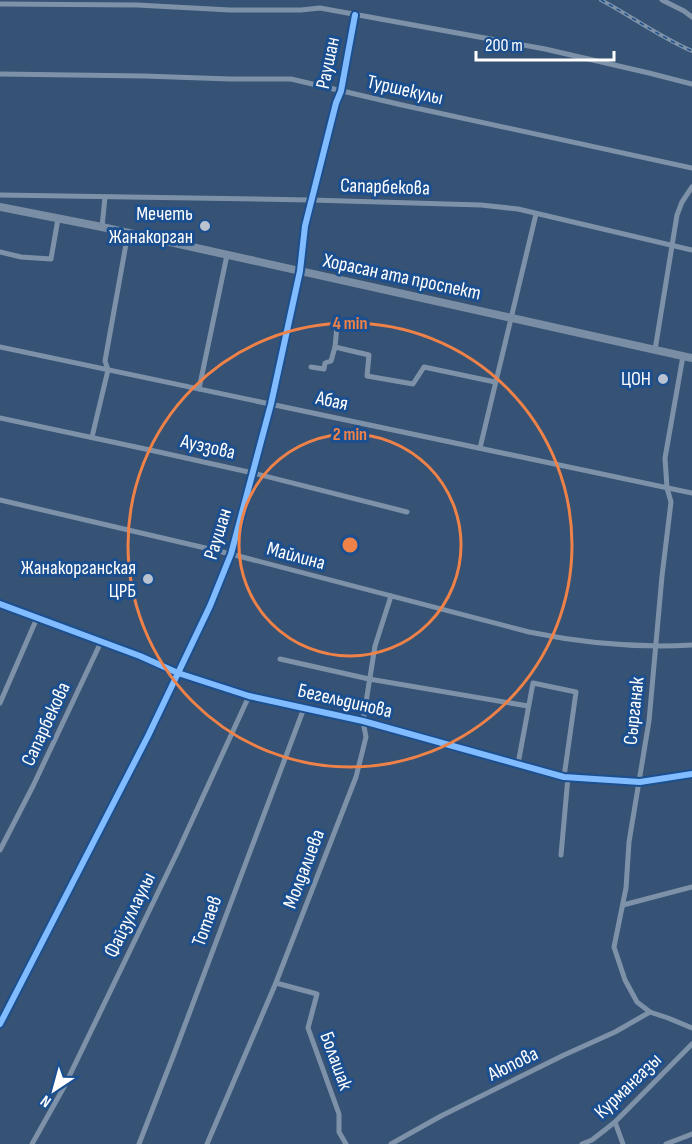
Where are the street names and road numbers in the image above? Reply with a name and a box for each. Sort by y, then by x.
street label: Раушан [311,35,345,91]
street label: Туршекулы [365,70,445,110]
street label: Сапарбекова [340,173,430,201]
street label: Хорасан ата проспект [320,248,483,305]
street label: Абая [313,386,350,416]
street label: Ауэзова [177,429,238,465]
street label: Раушан [199,505,237,563]
street label: Майлина [264,537,328,575]
street label: Сырганак [619,675,650,746]
street label: Сапарбекова [16,678,76,770]
street label: Бегельдинова [295,678,395,724]
street label: Молдалиева [278,826,330,912]
street label: Файзуллаулы [99,869,161,961]
street label: Тотаев [187,892,227,950]
street label: Болашак [314,1029,358,1094]
street label: Аюпова [483,1042,542,1087]
street label: Курмангазы [589,1048,667,1124]

